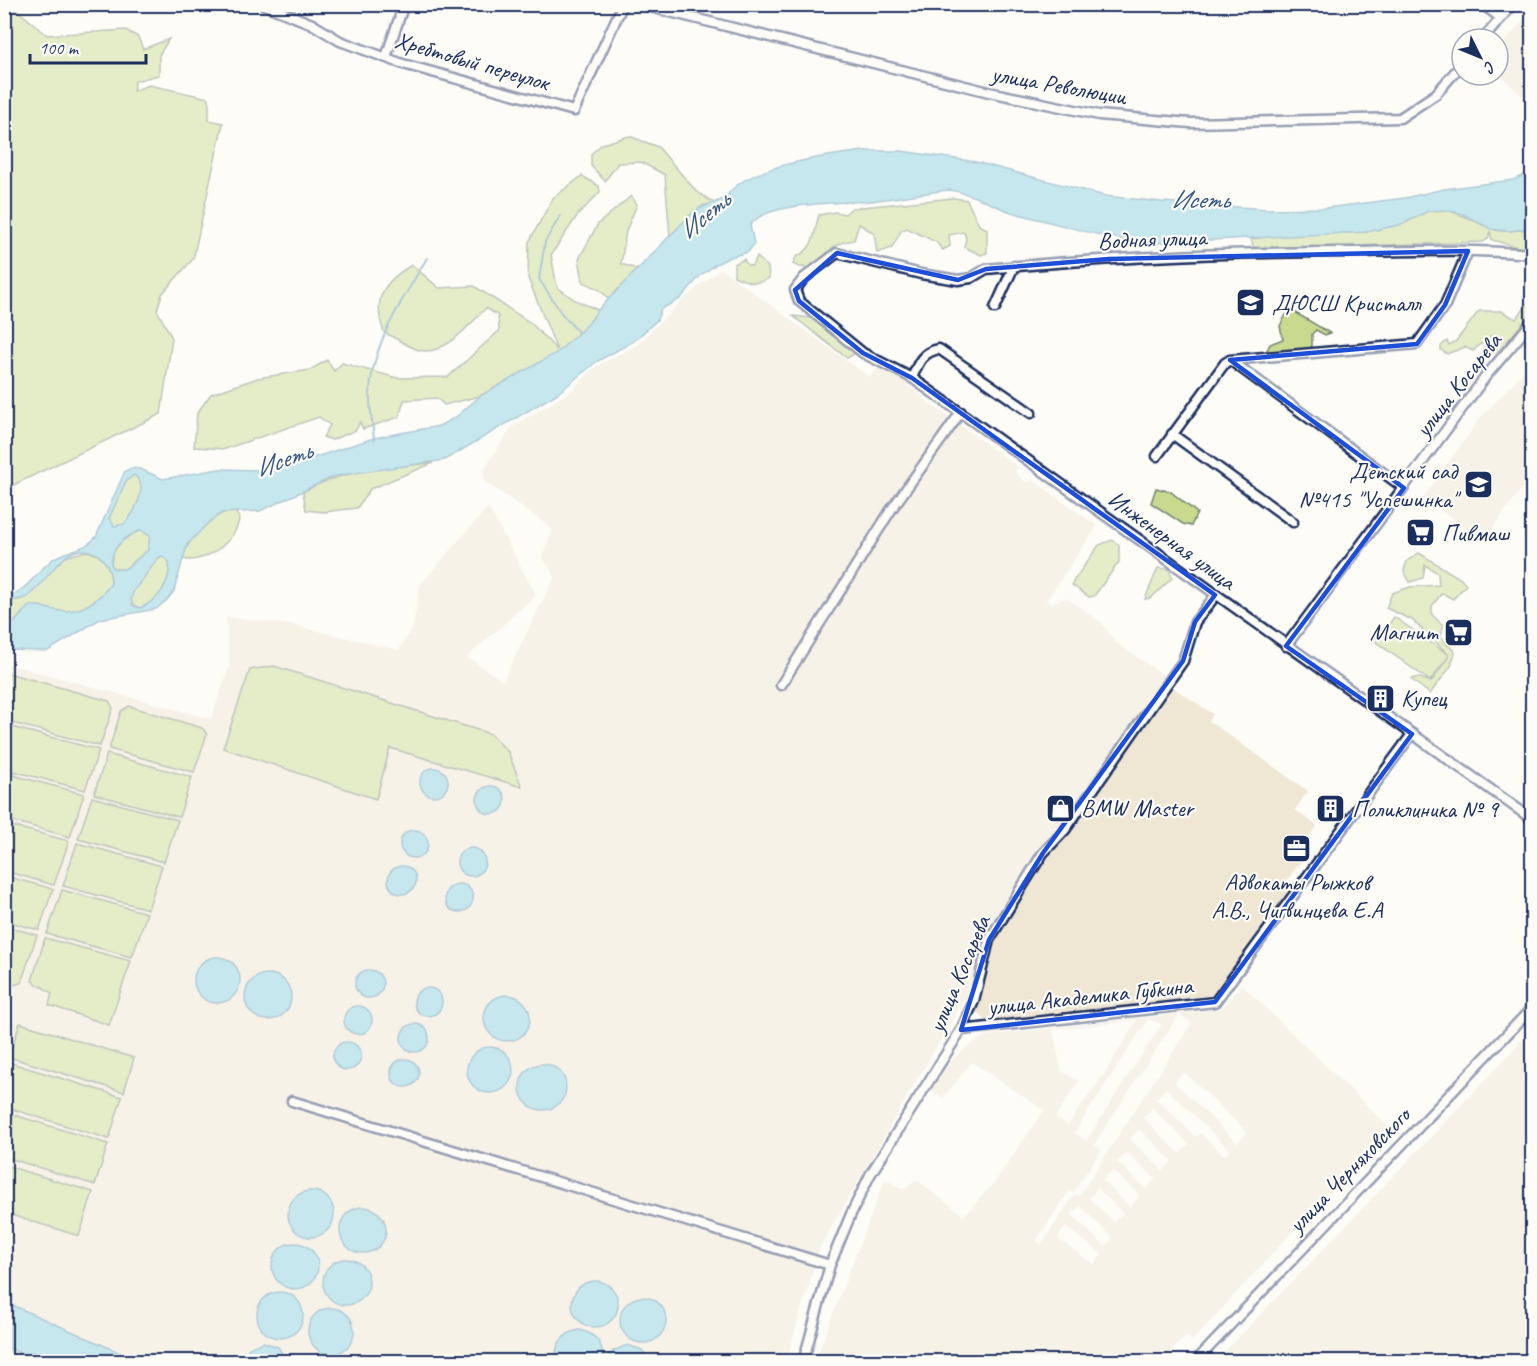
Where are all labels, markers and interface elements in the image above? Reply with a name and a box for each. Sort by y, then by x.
street label: Хребтовый переулок [391,25,555,98]
scale bar [30,27,146,65]
north arrow [1450,27,1510,87]
text: 100 m [39,37,80,59]
text: С [1479,57,1500,78]
street label: улица Революции [987,58,1130,112]
water label: Исеть [671,182,739,247]
water label: Исеть [1171,183,1232,216]
street label: Водная улица [1097,222,1209,256]
school or university icon: ДЮСШ Кристалл [1235,287,1267,319]
place label: ДЮСШ Кристалл [1272,288,1422,318]
street label: улица Косарева [1407,326,1509,445]
water label: Исеть [250,433,319,485]
place label: Детский сад №415 "Успешинка" [1299,456,1462,514]
school or university icon: Детский сад №415 "Успешинка" [1462,469,1494,501]
street label: Инженерная улица [1102,484,1243,597]
supermarket icon: Пивмаш [1405,517,1437,549]
place label: Пивмаш [1442,518,1510,548]
supermarket icon: Магнит [1443,616,1475,648]
place label: Магнит [1370,617,1439,647]
building icon: Купец [1364,682,1396,714]
place label: Купец [1401,683,1448,713]
shop icon: BMW Master [1044,792,1076,824]
place label: BMW Master [1081,793,1196,823]
building icon: Поликлиника № 9 [1315,793,1347,825]
place label: Поликлиника № 9 [1352,794,1500,824]
office icon: Адвокаты Рыжков А.В., Чигвинцева Е.А [1281,833,1313,865]
place label: Адвокаты Рыжков А.В., Чигвинцева Е.А [1212,867,1383,925]
street label: улица Косарева [920,910,998,1039]
street label: улица Академика Губкина [984,970,1195,1022]
street label: улица Черняховского [1280,1099,1418,1241]

